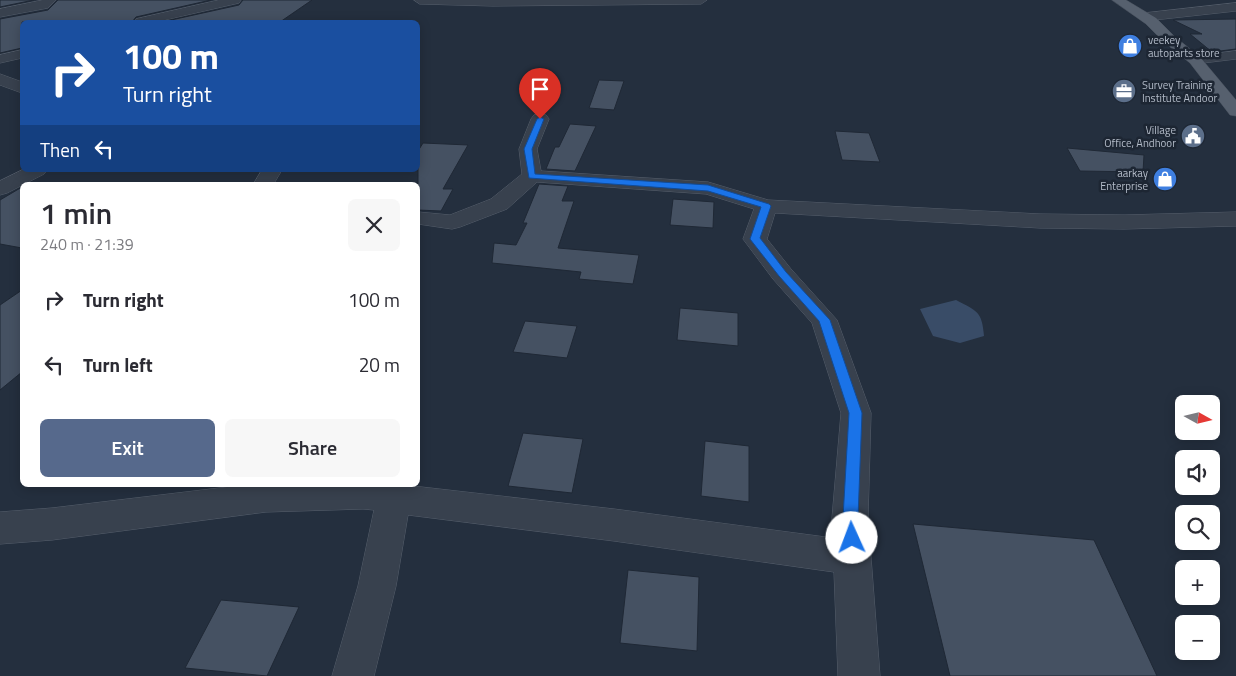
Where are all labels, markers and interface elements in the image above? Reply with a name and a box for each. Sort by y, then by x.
text: 100 m [123,29,219,83]
place label: veekey autoparts store [1148,32,1220,61]
shop icon: veekey autoparts store [1117,33,1143,59]
icon: right [40,40,105,105]
pin [519,68,561,119]
icon: arrive [526,75,554,103]
text: Turn right [123,77,212,111]
place label: Survey Training Institute Andoor [1142,77,1217,106]
office icon: Survey Training Institute Andoor [1111,78,1137,104]
place label: Village Office, Andhoor [1104,122,1176,151]
public building icon: Village Office, Andhoor [1180,123,1206,149]
text: Then [40,135,80,164]
icon: left [90,135,118,163]
place label: aarkay Enterprise [1100,165,1149,194]
shop icon: aarkay Enterprise [1152,166,1178,192]
text: 1 min [40,190,112,236]
button: close [348,199,400,251]
text: 240 m · 21:39 [40,232,134,256]
text: Turn right [83,285,164,314]
text: 100 m [348,285,400,314]
icon: right [40,286,68,314]
text: Turn left [83,350,153,379]
text: 20 m [359,350,400,379]
icon: left [40,351,68,379]
north arrow [1175,395,1220,440]
map controls [1175,395,1220,660]
button: Exit [40,419,215,477]
button: Share [225,419,400,477]
button: sound [1175,450,1220,495]
button: search [1175,505,1220,550]
position arrow [825,511,877,563]
button: + [1175,560,1220,605]
button: − [1175,615,1220,660]

